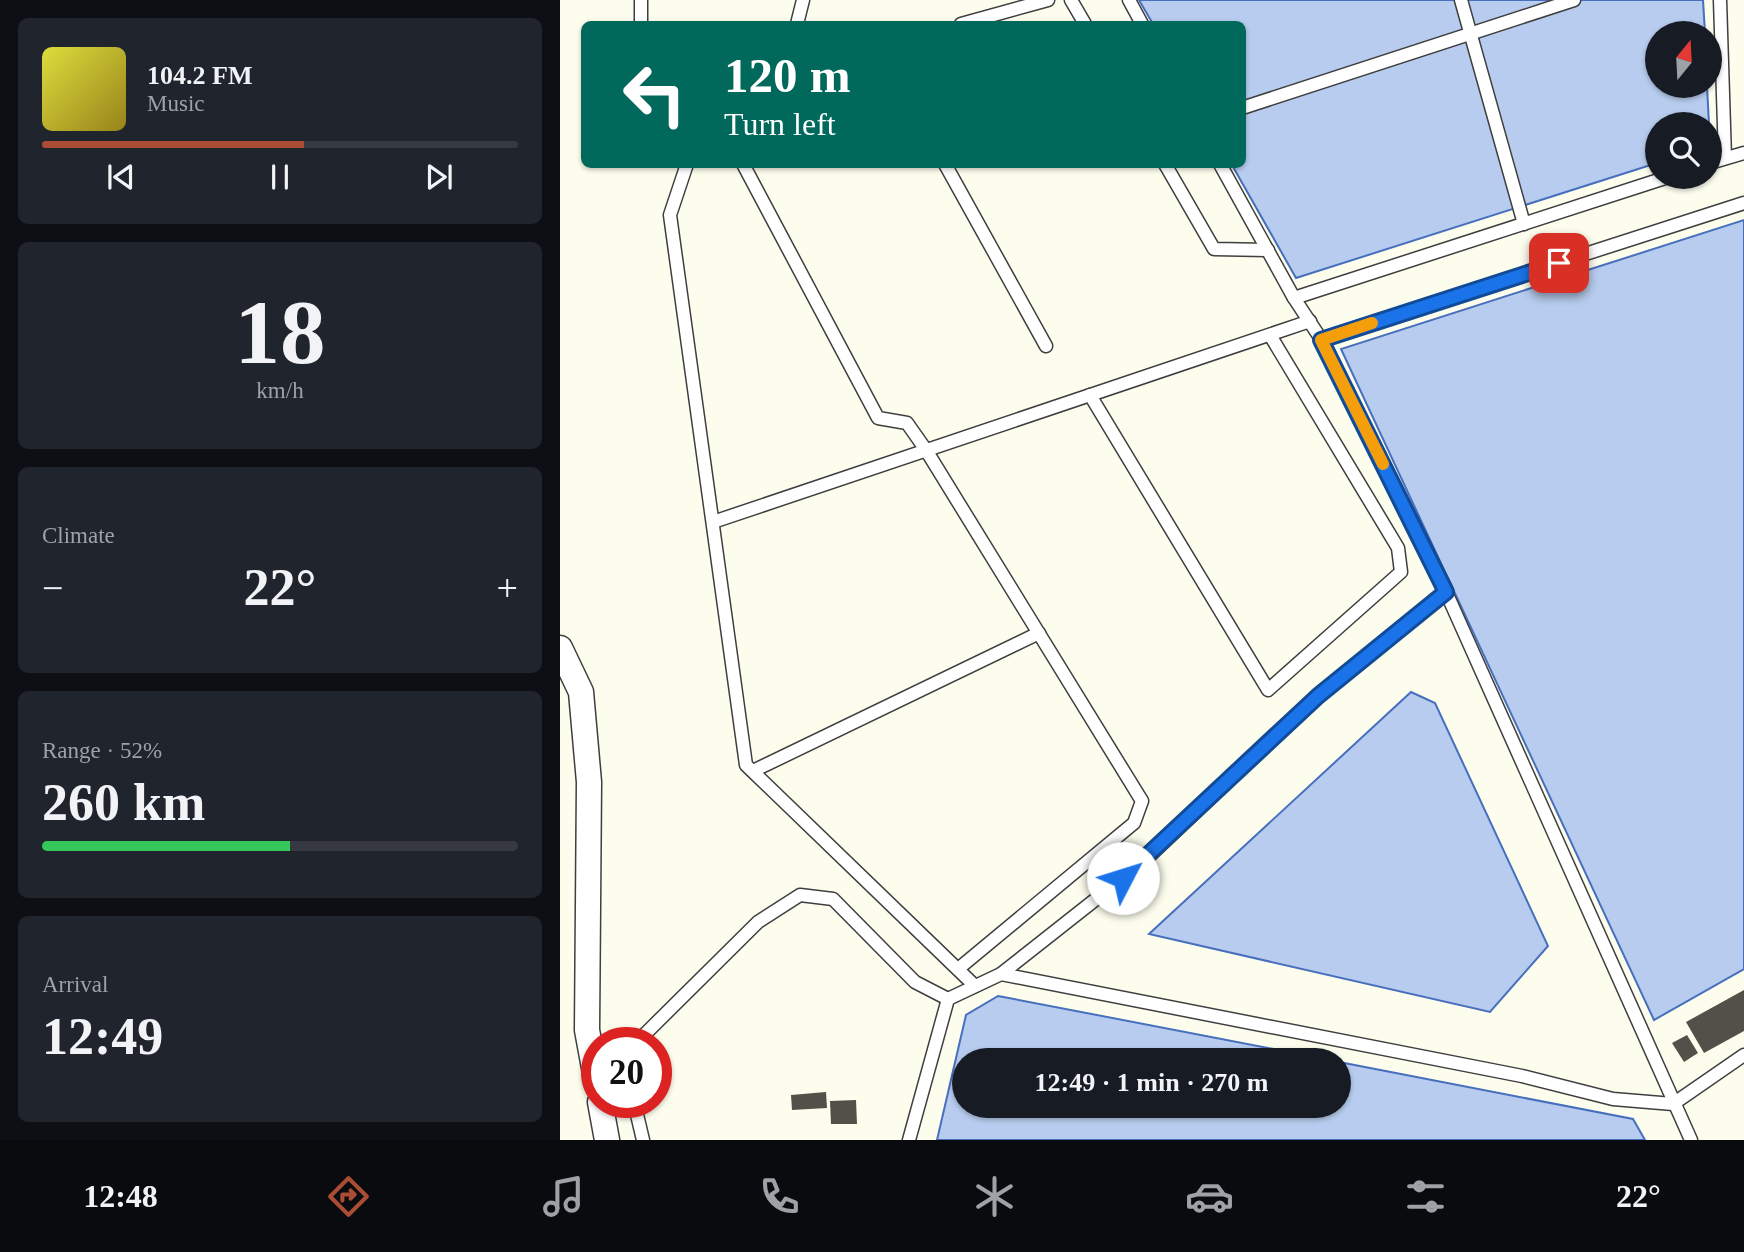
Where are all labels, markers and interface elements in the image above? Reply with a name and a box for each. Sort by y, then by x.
north arrow [1645,21,1722,98]
map controls [1645,21,1722,189]
text: 120 m [724,48,851,103]
icon: left [609,49,700,140]
text: 104.2 FM [147,61,252,90]
text: Music [147,91,205,116]
text: Turn left [724,106,836,142]
button: search [1645,112,1722,189]
icon: previous [102,158,140,196]
icon: pause [261,158,299,196]
icon: next [420,158,458,196]
pin [1529,233,1589,293]
icon: arrive [1540,244,1578,282]
text: 18 [235,282,326,383]
text: km/h [256,378,304,403]
text: Climate [42,523,115,548]
text: 22° [244,559,316,616]
text: − [42,567,63,609]
text: + [497,567,518,609]
text: Range · 52% [42,738,162,763]
text: 260 km [42,774,205,831]
position arrow [1086,841,1160,915]
text: Arrival [42,972,108,997]
text: 12:49 [42,1008,163,1065]
speed limit sign: 20 [581,1027,672,1118]
text: 12:49 · 1 min · 270 m [1035,1068,1269,1097]
icon: directions [324,1172,373,1221]
icon: music [539,1172,588,1221]
icon: phone [755,1172,804,1221]
icon: climate [970,1172,1019,1221]
icon: car [1185,1172,1234,1221]
icon: filters [1401,1172,1450,1221]
text: 12:48 [83,1178,158,1214]
text: 22° [1616,1178,1661,1214]

